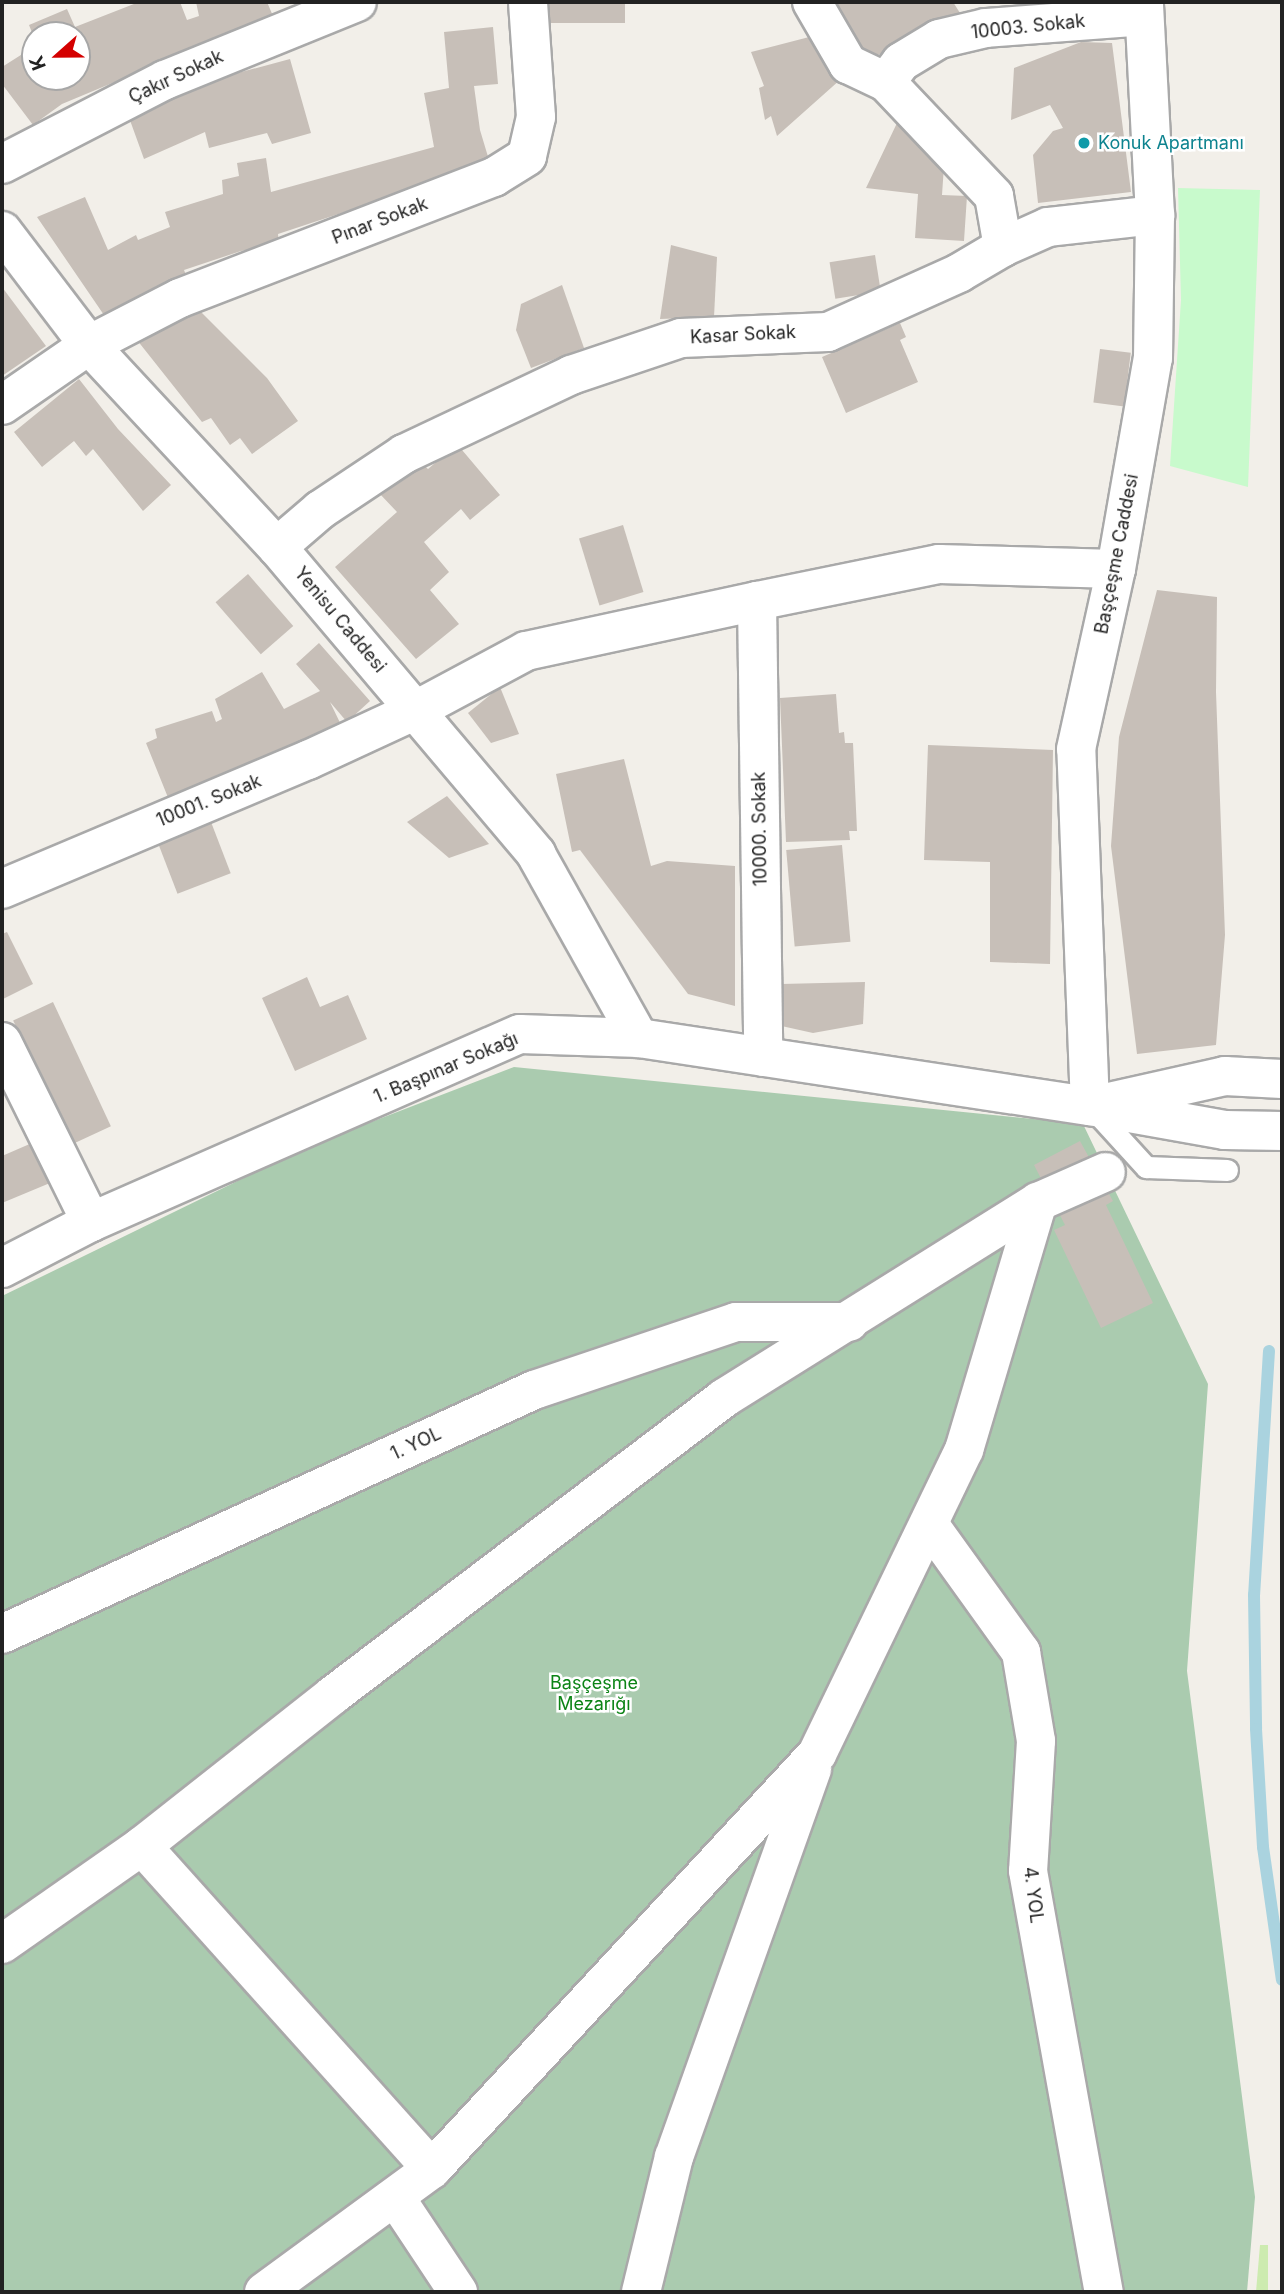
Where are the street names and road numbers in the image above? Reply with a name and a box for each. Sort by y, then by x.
street label: 10003. Sokak [970,10,1086,44]
street label: Çakır Sokak [125,46,227,108]
street label: Pınar Sokak [329,193,431,249]
street label: Kasar Sokak [690,321,796,349]
street label: Başçeşme Caddesi [1091,472,1143,636]
street label: Yenisu Caddesi [290,563,390,677]
street label: 10001. Sokak [153,770,265,832]
street label: 10000. Sokak [748,771,772,887]
street label: 1. Başpınar Sokağı [371,1028,521,1108]
street label: 1. YOL [387,1423,445,1465]
street label: 4. YOL [1019,1865,1047,1925]

